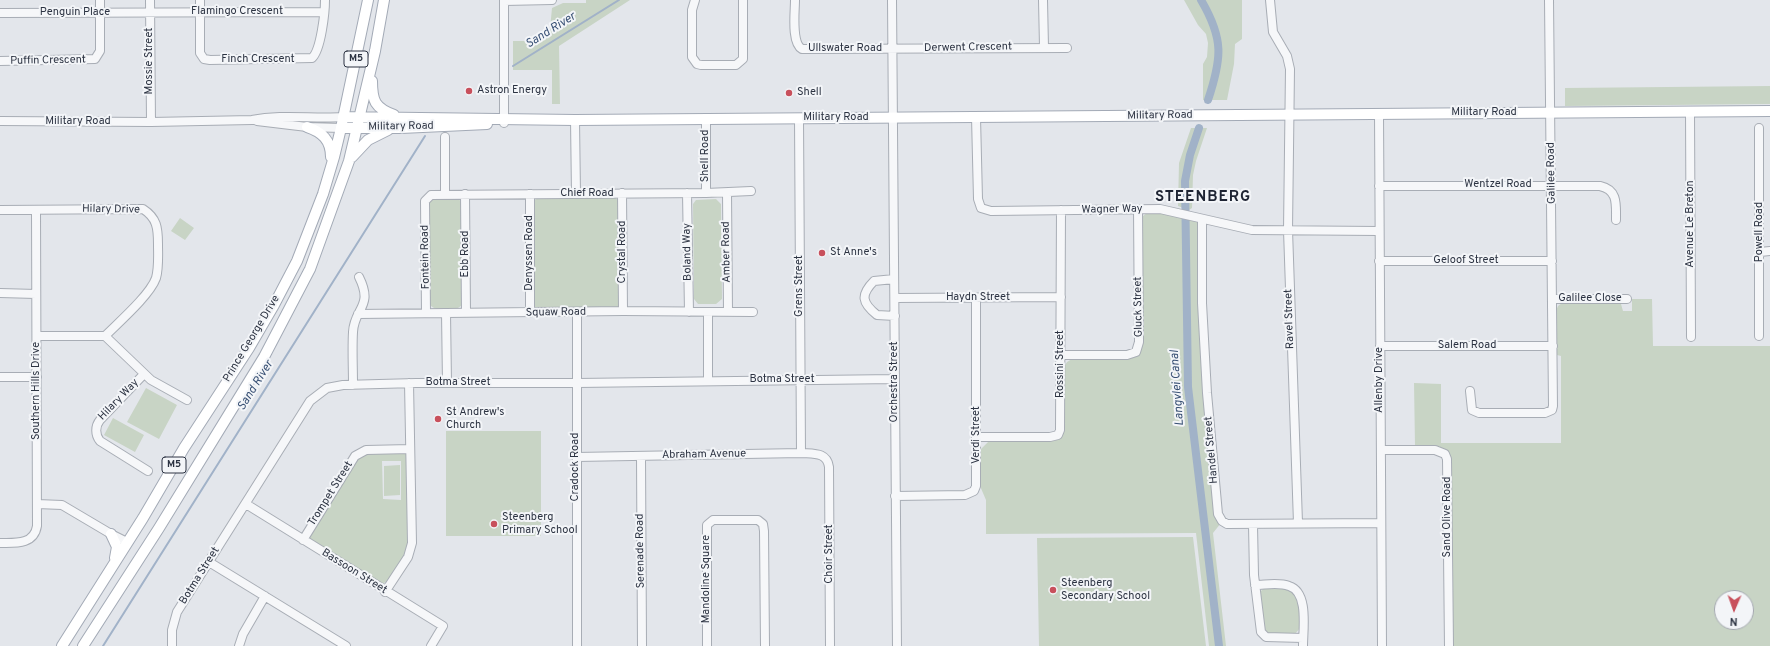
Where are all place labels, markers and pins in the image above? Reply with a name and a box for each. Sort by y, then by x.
place label: Astron Energy [477,84,547,98]
marker: Astron Energy [464,86,474,96]
place label: Shell [797,86,822,100]
marker: Shell [784,88,794,98]
place label: St Anne's [830,246,877,260]
marker: St Anne's [817,248,827,258]
place label: St Andrew's Church [446,406,504,432]
marker: St Andrew's Church [433,414,443,424]
place label: Steenberg Primary School [502,511,578,537]
marker: Steenberg Primary School [489,519,499,529]
place label: Steenberg Secondary School [1061,577,1150,603]
marker: Steenberg Secondary School [1048,585,1058,595]

